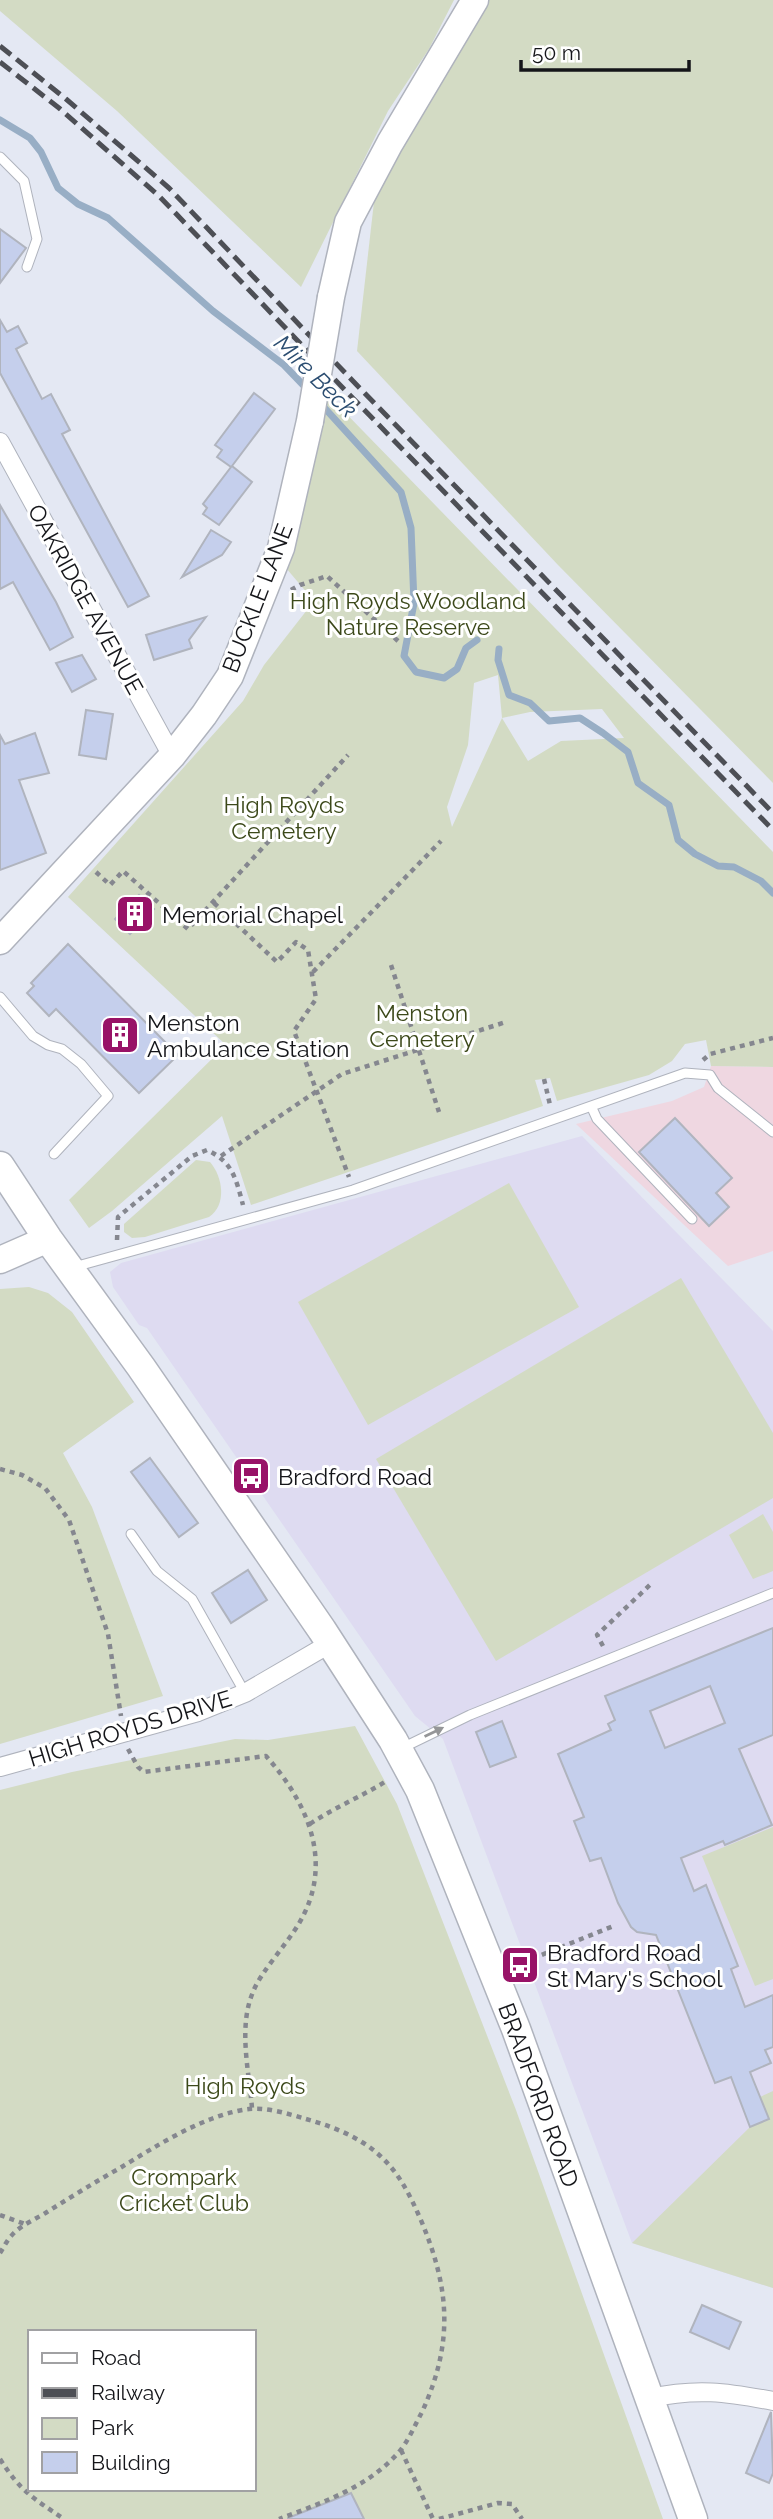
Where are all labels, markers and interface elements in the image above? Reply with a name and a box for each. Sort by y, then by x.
scale bar [521,28,689,72]
text: 50 m [532,40,581,65]
water label: Mire Beck [268,328,364,424]
street label: OAKRIDGE AVENUE [23,499,149,699]
street label: BUCKLE LANE [216,520,298,676]
park label: High Royds Woodland Nature Reserve [290,587,526,640]
park label: High Royds Cemetery [224,791,344,844]
building icon: Memorial Chapel [114,893,156,935]
place label: Memorial Chapel [162,901,344,928]
park label: Menston Cemetery [369,999,475,1052]
place label: Menston Ambulance Station [147,1009,349,1062]
building icon: Menston Ambulance Station [99,1014,141,1056]
bus stop icon: Bradford Road [230,1455,272,1497]
place label: Bradford Road [278,1463,432,1490]
street label: HIGH ROYDS DRIVE [25,1684,235,1772]
one-way arrow [424,1727,444,1738]
place label: Bradford Road St Mary's School [547,1939,723,1992]
bus stop icon: Bradford Road St Mary's School [499,1944,541,1986]
street label: BRADFORD ROAD [493,1999,585,2191]
park label: High Royds [185,2072,305,2099]
park label: Crompark Cricket Club [119,2163,249,2216]
legend [28,2330,256,2491]
text: Road [91,2345,141,2370]
text: Railway [91,2380,165,2405]
text: Park [91,2415,134,2440]
text: Building [91,2450,171,2475]

